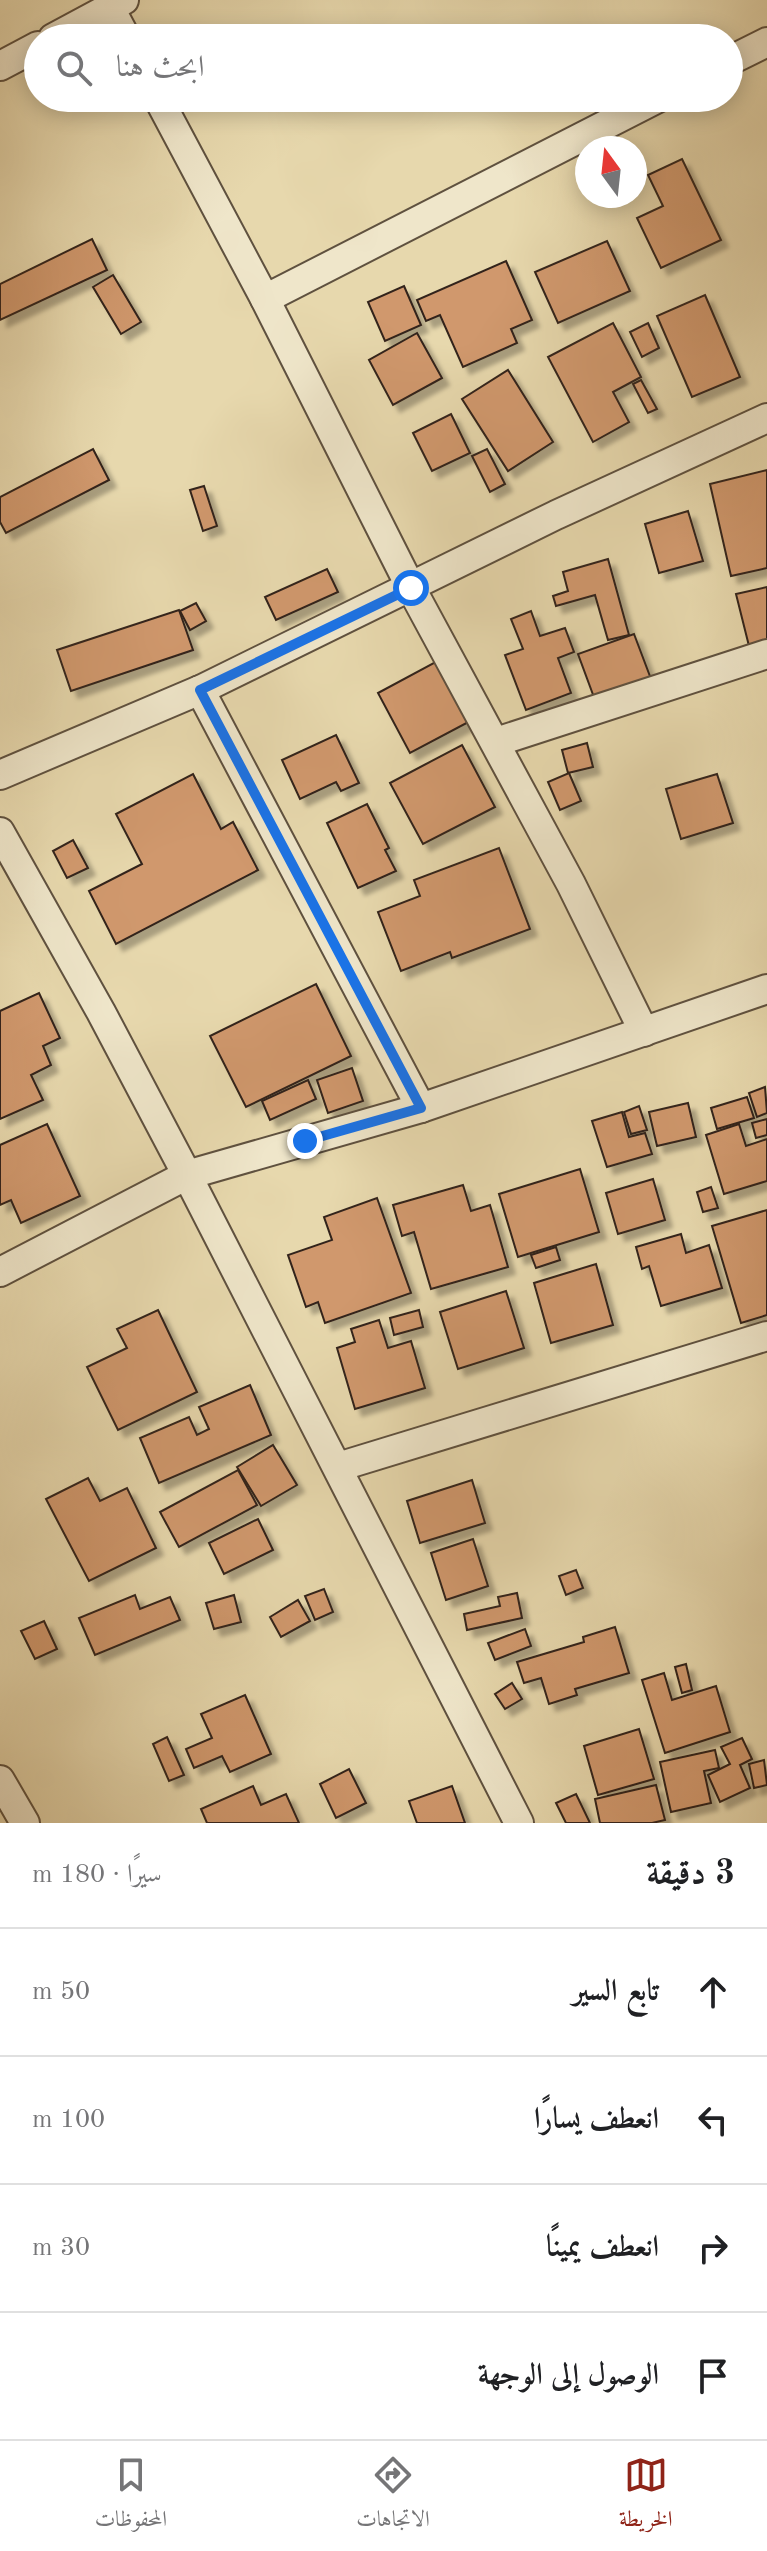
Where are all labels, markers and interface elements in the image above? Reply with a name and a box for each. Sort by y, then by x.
search box [24,24,743,112]
icon: search [52,46,96,90]
text: ابحث هنا [116,53,204,83]
north arrow [575,136,647,208]
route start [393,570,429,606]
route end [287,1123,323,1159]
text: 3 دقيقة [646,1857,735,1891]
text: سيرًا · 180 m [32,1862,162,1888]
icon: ahead [691,1970,735,2014]
text: تابع السير [572,1977,659,2007]
text: 50 m [32,1979,90,2005]
icon: left [691,2098,735,2142]
text: انعطف يسارًا [534,2105,659,2135]
text: 100 m [32,2107,105,2133]
icon: right [691,2226,735,2270]
text: انعطف يمينًا [546,2233,659,2263]
text: 30 m [32,2235,90,2261]
icon: arrive [691,2354,735,2398]
text: الوصول إلى الوجهة [478,2361,659,2391]
tab: المحفوظات [95,2453,167,2540]
tab: الاتجاهات [356,2453,430,2540]
tab: الخريطة [619,2453,672,2540]

